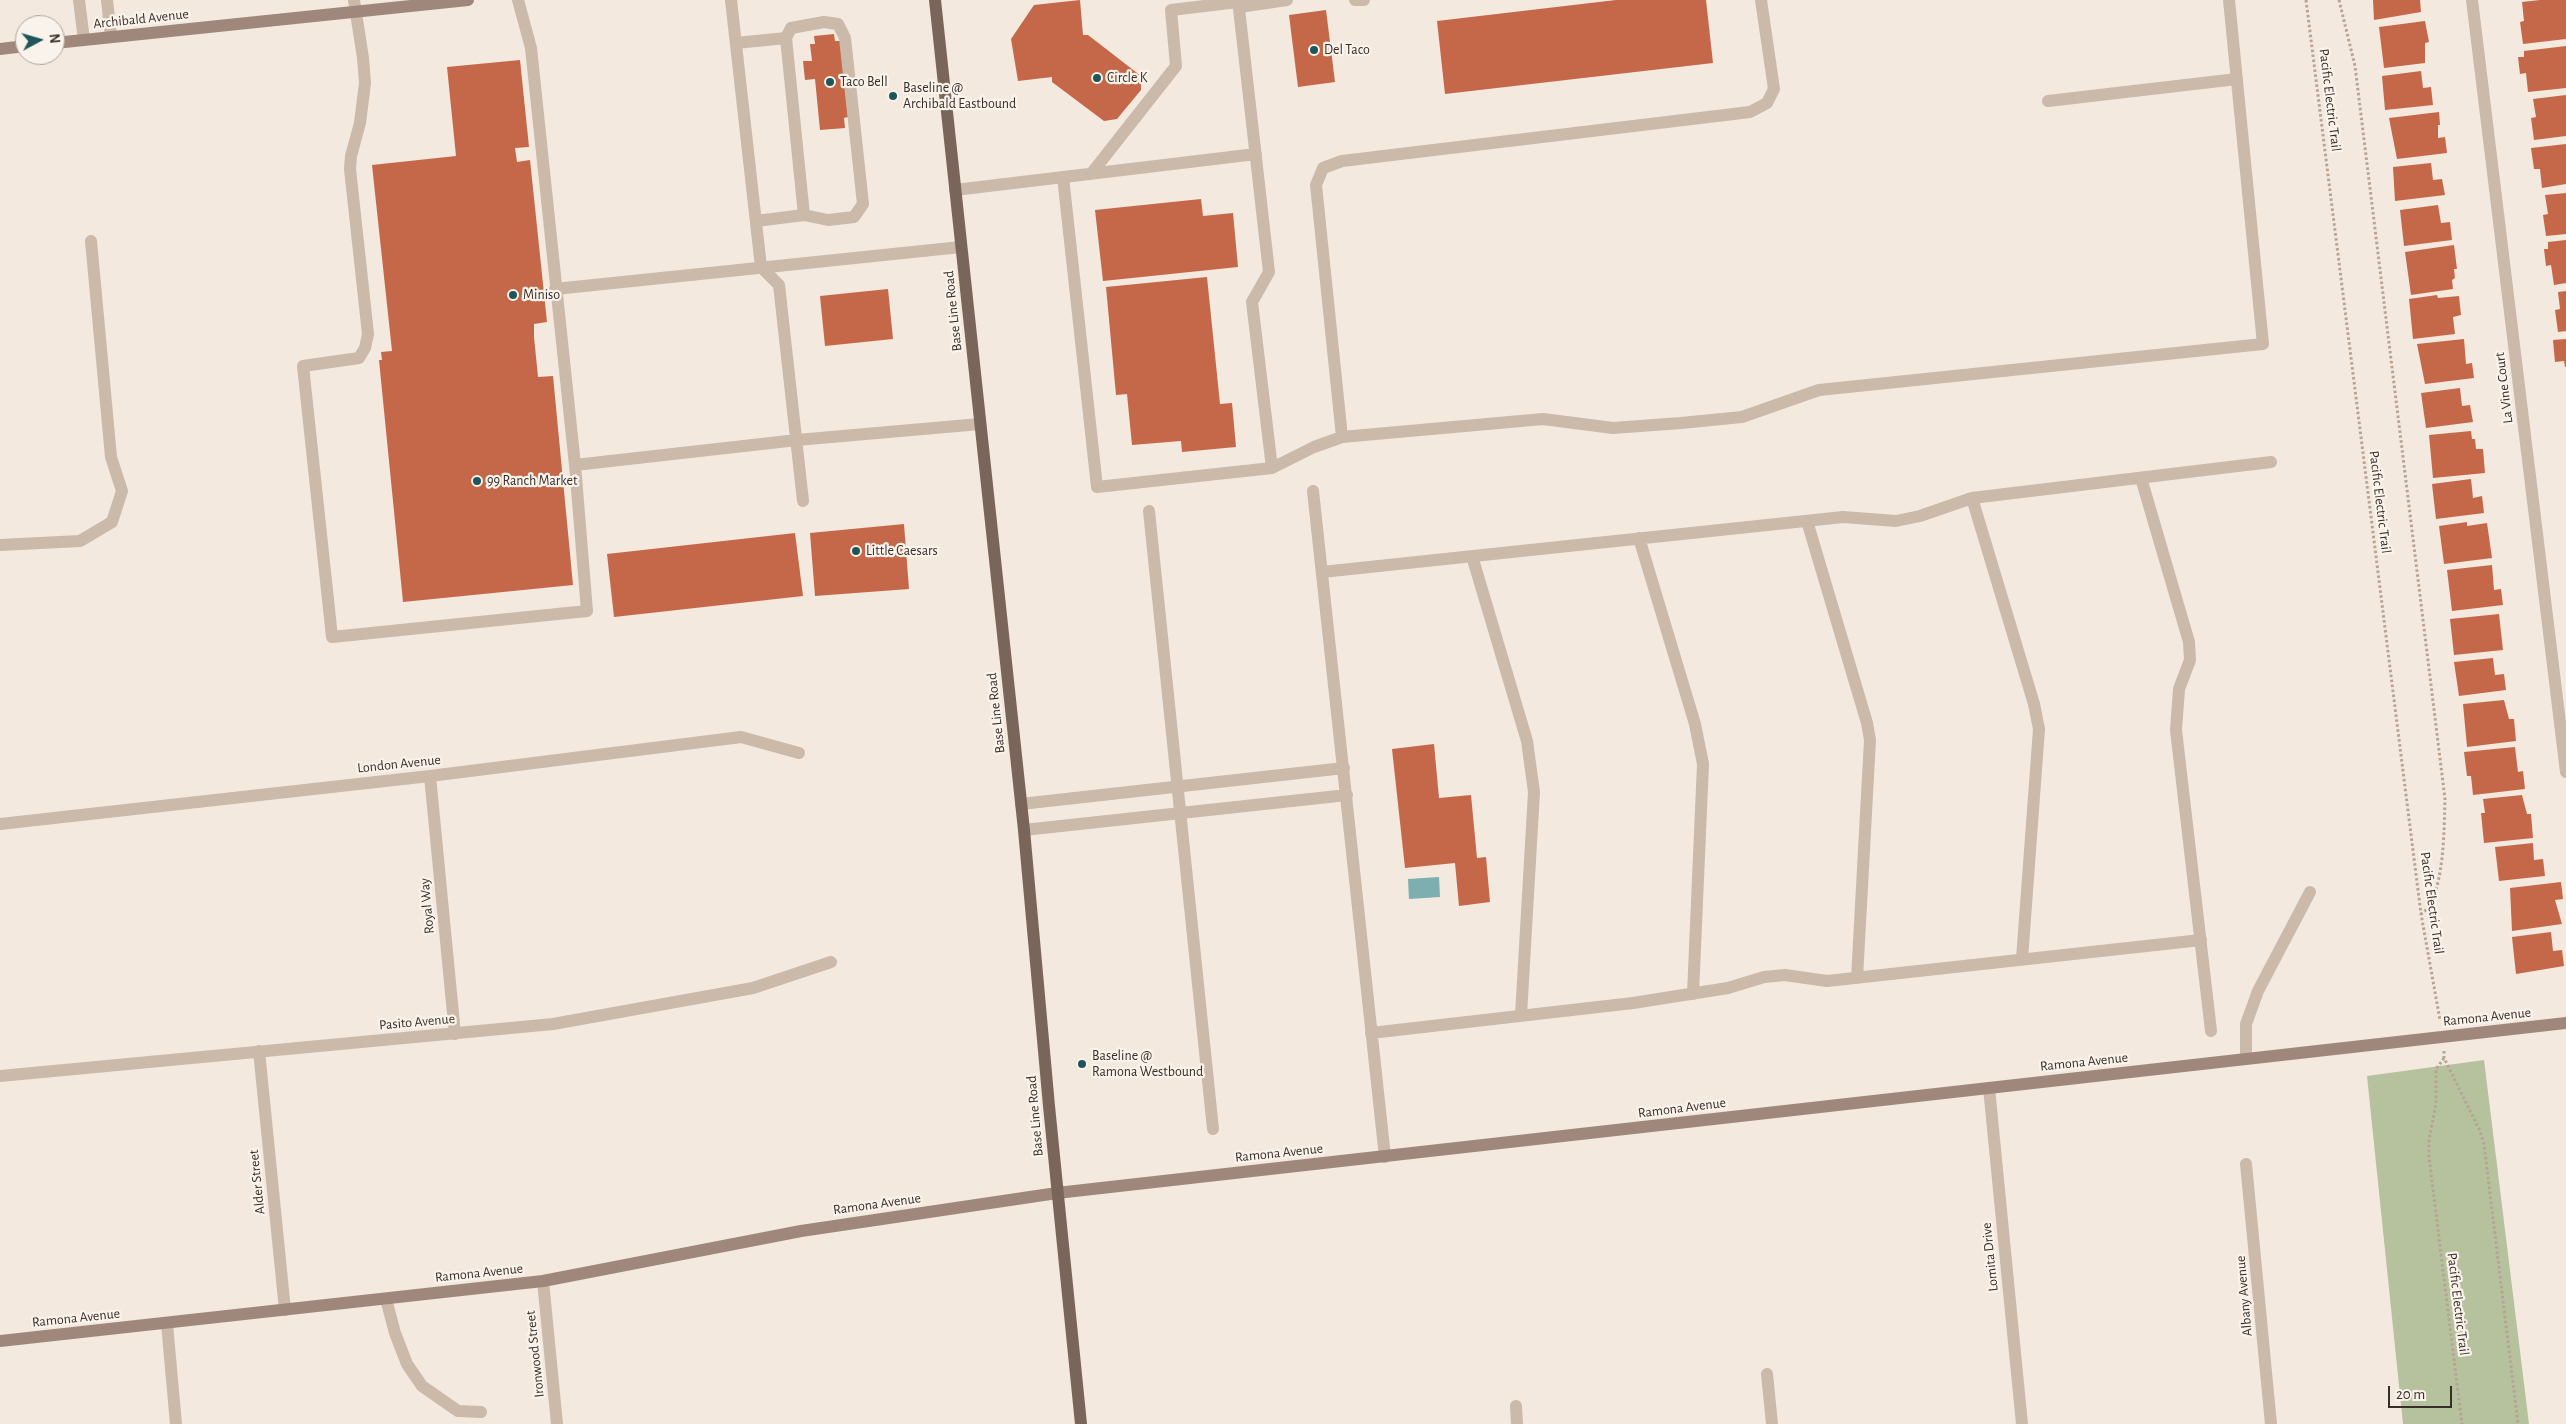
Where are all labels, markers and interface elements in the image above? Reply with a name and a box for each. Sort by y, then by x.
street label: Archibald Avenue [92,6,190,32]
north arrow [15,15,65,65]
text: N [46,33,61,44]
place label: Del Taco [1324,42,1370,58]
marker: Del Taco [1308,44,1320,56]
street label: Pacific Electric Trail [2315,48,2345,152]
place label: Circle K [1107,70,1147,86]
marker: Circle K [1091,72,1103,84]
place label: Taco Bell [840,74,888,90]
marker: Taco Bell [824,76,836,88]
place label: Baseline @ Archibald Eastbound [903,80,1016,112]
marker: Baseline @ Archibald Eastbound [887,90,899,102]
street label: Base Line Road [940,270,966,352]
place label: Miniso [523,287,560,303]
marker: Miniso [507,289,519,301]
street label: La Vine Court [2491,351,2517,425]
street label: Pacific Electric Trail [2365,450,2395,554]
place label: 99 Ranch Market [487,473,577,489]
marker: 99 Ranch Market [471,475,483,487]
place label: Little Caesars [866,543,938,559]
marker: Little Caesars [850,545,862,557]
street label: Base Line Road [983,672,1009,754]
street label: London Avenue [356,751,442,777]
street label: Pacific Electric Trail [2416,851,2448,955]
street label: Royal Way [416,877,438,935]
street label: Ramona Avenue [2442,1004,2532,1030]
street label: Pasito Avenue [378,1010,456,1034]
place label: Baseline @ Ramona Westbound [1092,1048,1203,1080]
street label: Ramona Avenue [2039,1049,2129,1075]
marker: Baseline @ Ramona Westbound [1076,1058,1088,1070]
street label: Base Line Road [1023,1075,1047,1157]
street label: Ramona Avenue [1637,1094,1727,1122]
street label: Ramona Avenue [1234,1140,1324,1166]
street label: Alder Street [245,1149,269,1215]
street label: Ramona Avenue [832,1190,922,1218]
street label: Lomita Drive [1978,1222,2002,1292]
street label: Pacific Electric Trail [2443,1252,2473,1356]
street label: Albany Avenue [2232,1255,2256,1337]
street label: Ramona Avenue [434,1260,524,1286]
street label: Ramona Avenue [31,1305,121,1331]
street label: Ironwood Street [522,1310,548,1398]
scale bar [2391,1376,2455,1408]
text: 20 m [2396,1387,2425,1402]

